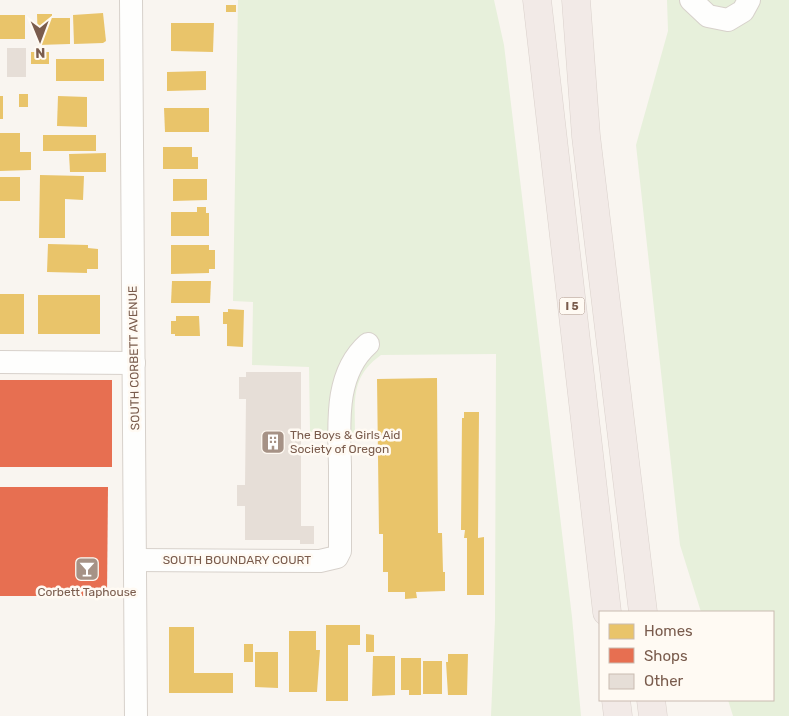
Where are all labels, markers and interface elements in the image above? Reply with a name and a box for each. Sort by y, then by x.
north arrow [15,15,65,65]
text: N [35,44,45,61]
street label: SOUTH CORBETT AVENUE [126,286,142,430]
road number: I 5 [560,298,584,314]
place label: The Boys & Girls Aid Society of Oregon [290,428,400,456]
building icon: The Boys & Girls Aid Society of Oregon [260,429,286,455]
street label: SOUTH BOUNDARY COURT [163,553,311,567]
bar icon: Corbett Taphouse [74,556,100,582]
place label: Corbett Taphouse [37,585,137,599]
legend [599,611,774,701]
text: Homes [644,622,693,640]
text: Shops [644,647,688,665]
text: Other [644,672,684,690]

